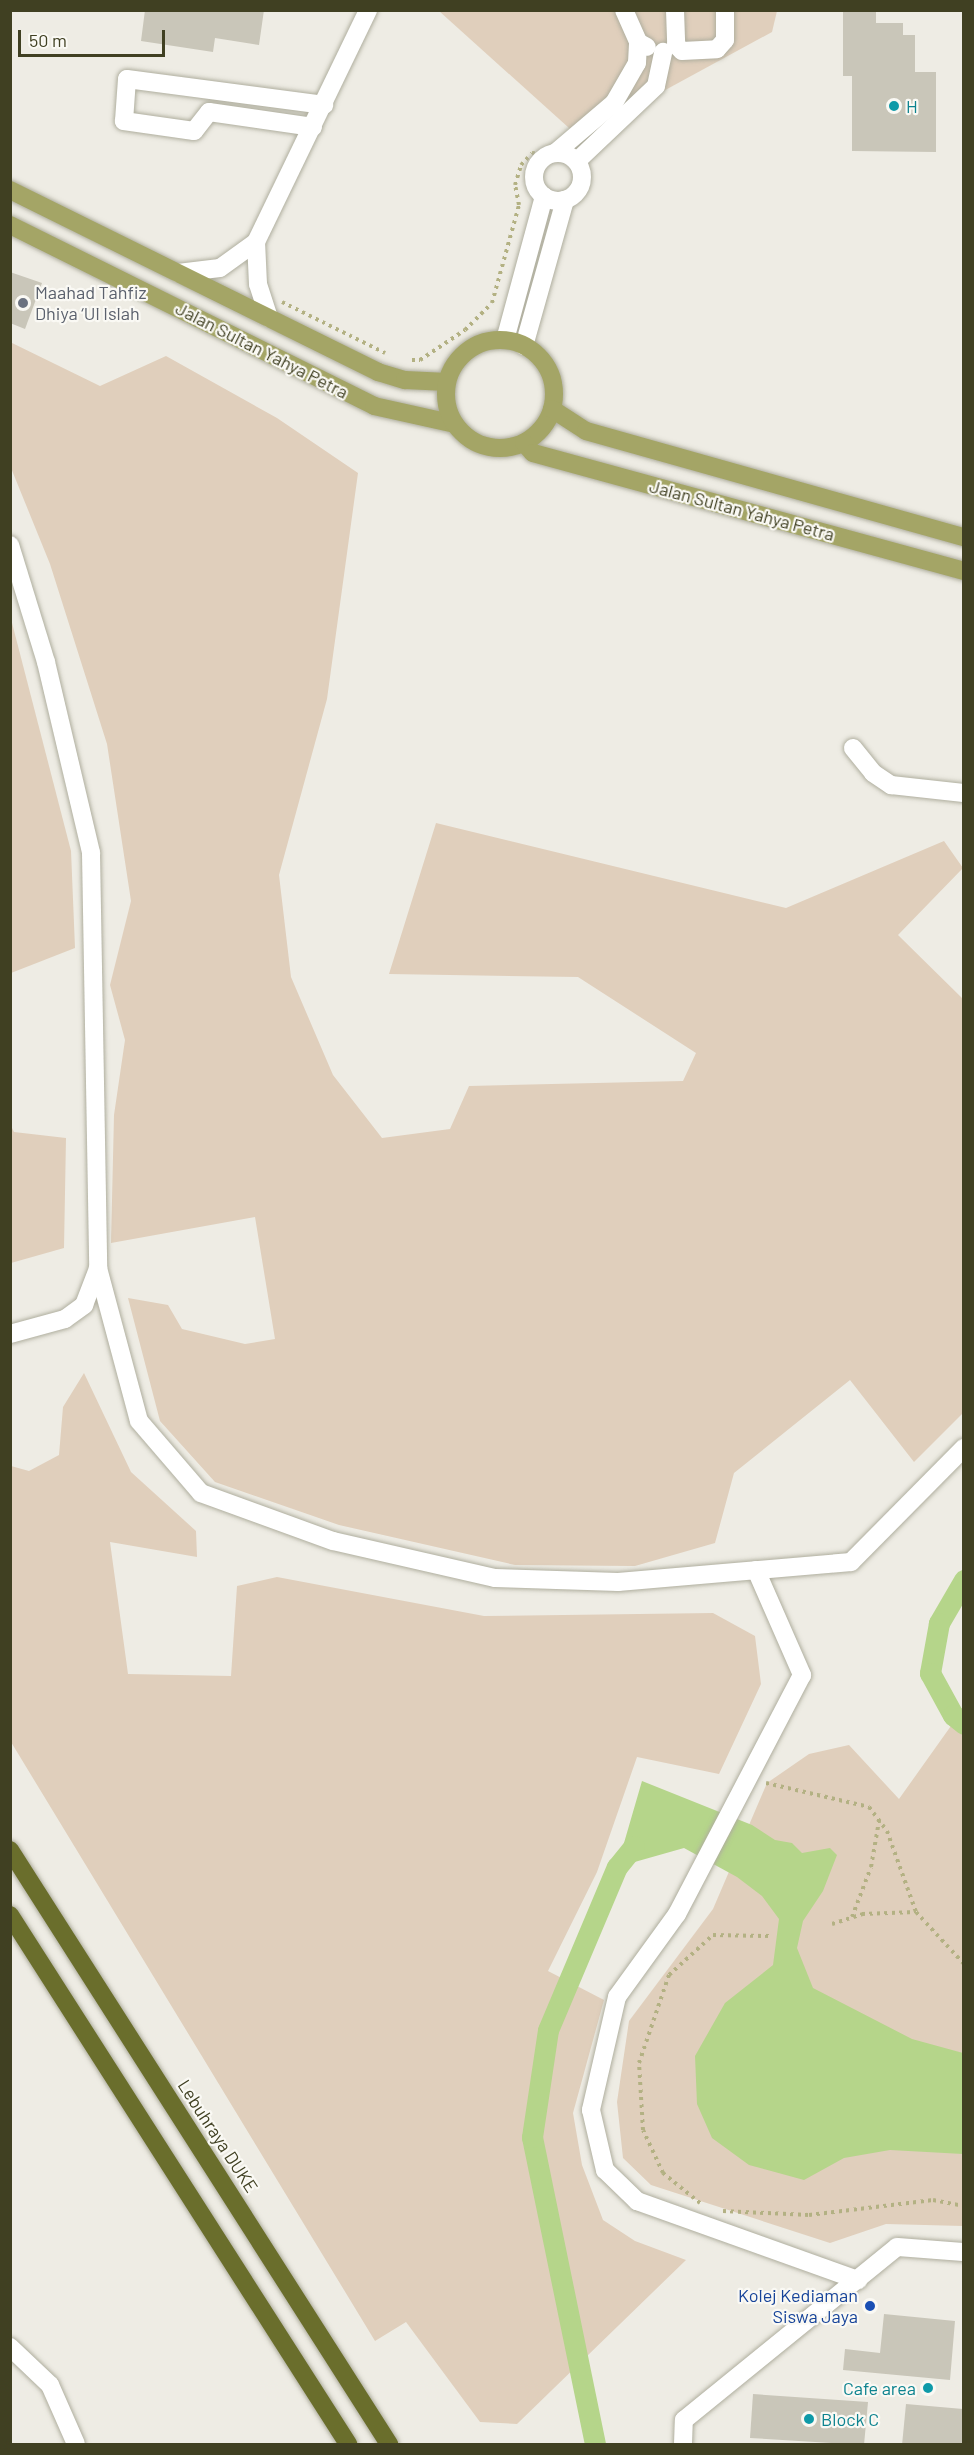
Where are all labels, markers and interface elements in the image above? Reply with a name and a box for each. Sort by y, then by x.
scale bar [21,18,168,56]
text: 50 m [29,29,67,51]
place label: H [906,95,918,117]
marker: H [887,99,901,113]
place label: Maahad Tahfiz Dhiya ‘Ul Islah [35,282,146,324]
marker: Maahad Tahfiz Dhiya ‘Ul Islah [16,296,30,310]
street label: Jalan Sultan Yahya Petra [172,297,352,403]
street label: Jalan Sultan Yahya Petra [647,475,837,545]
street label: Lebuhraya DUKE [173,2076,263,2196]
place label: Kolej Kediaman Siswa Jaya [738,2285,858,2328]
marker: Kolej Kediaman Siswa Jaya [863,2299,877,2313]
place label: Cafe area [843,2377,916,2399]
marker: Cafe area [921,2381,935,2395]
place label: Block C [821,2408,879,2430]
marker: Block C [802,2412,816,2426]

